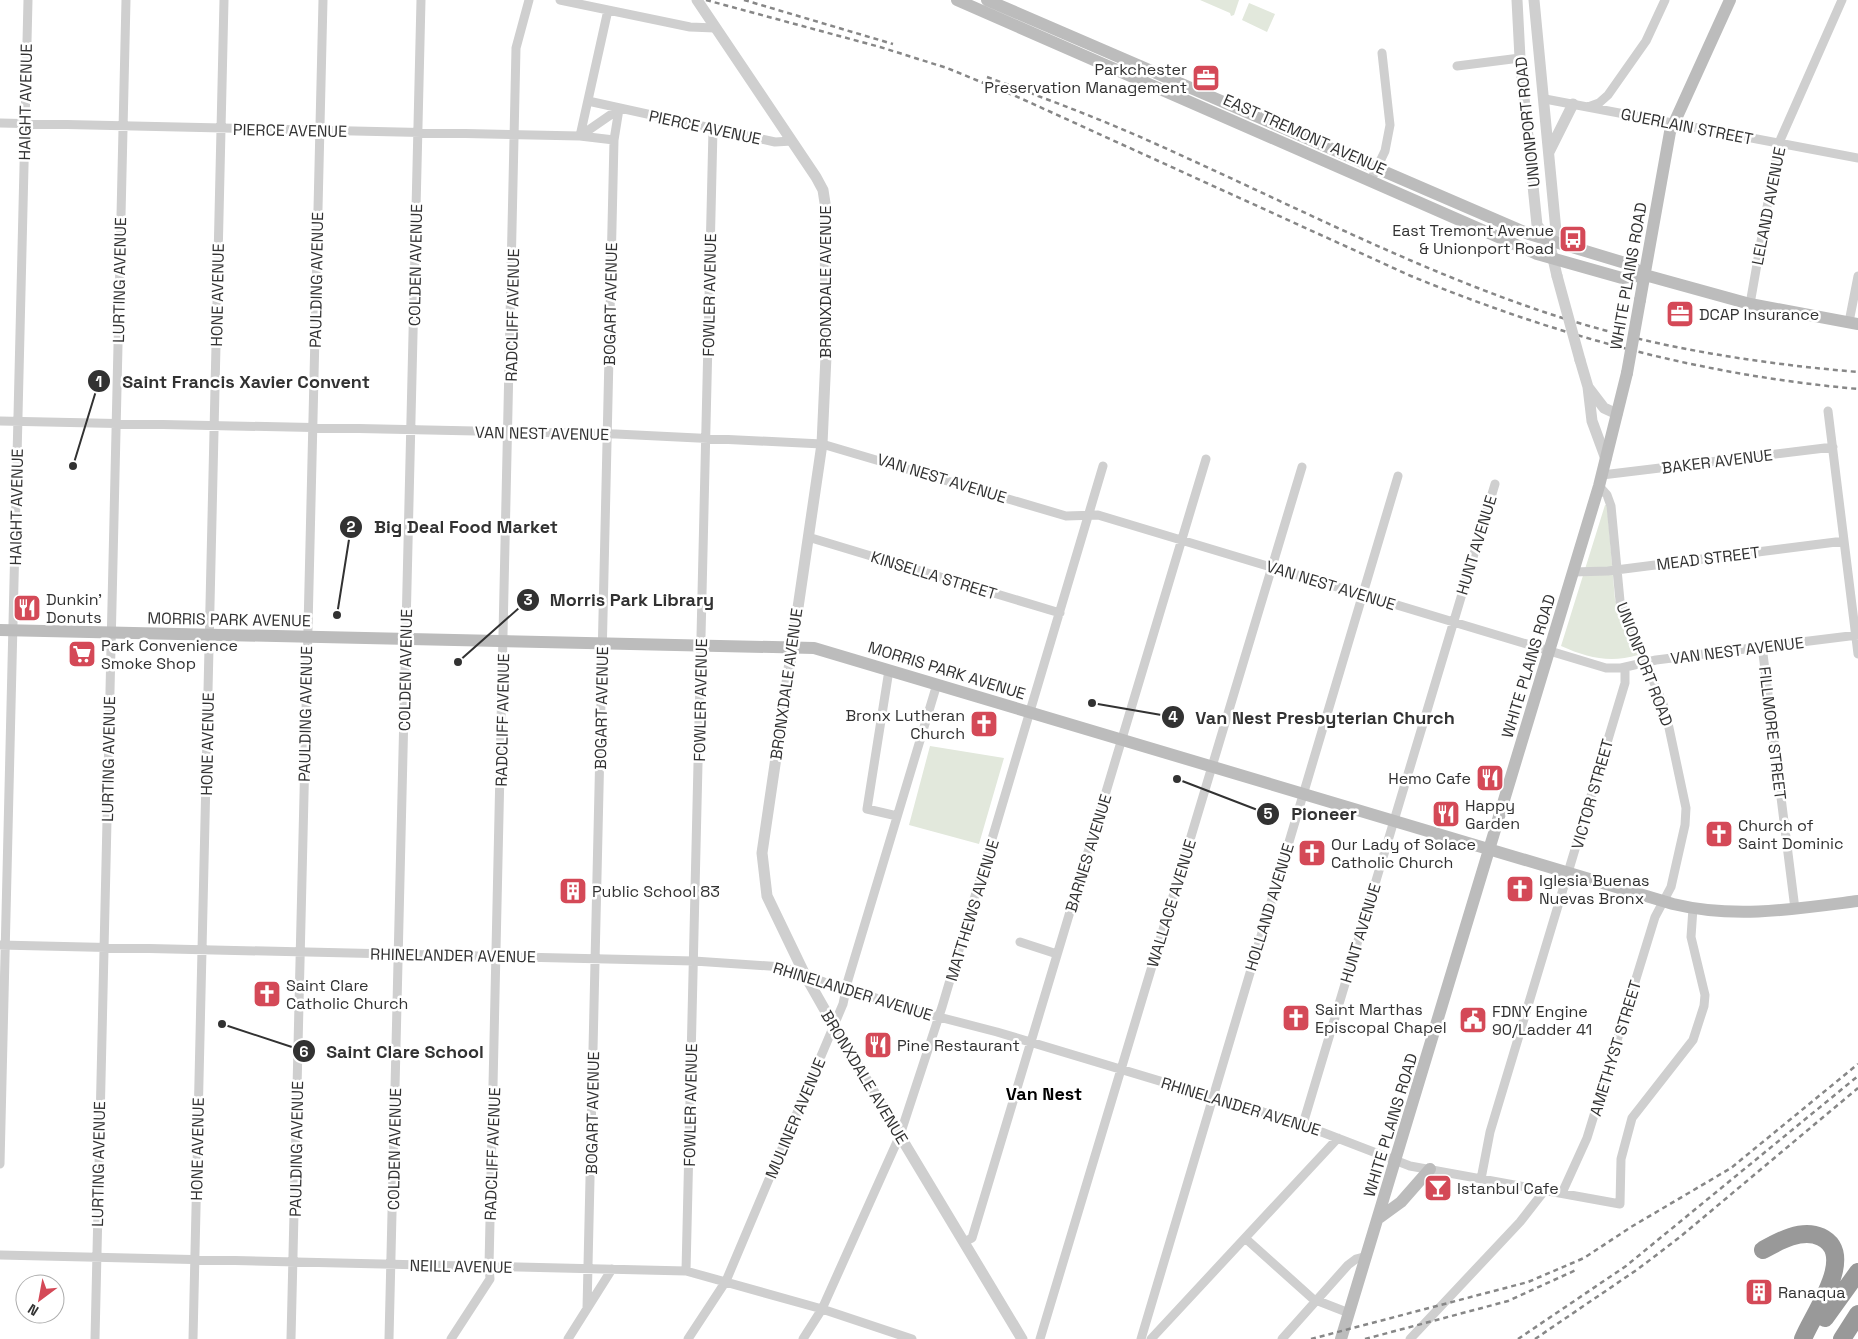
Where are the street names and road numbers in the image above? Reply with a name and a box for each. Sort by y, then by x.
street label: HAIGHT AVENUE [14,43,37,161]
street label: UNIONPORT ROAD [1510,56,1545,188]
street label: EAST TREMONT AVENUE [1220,89,1390,180]
street label: GUERLAIN STREET [1619,103,1755,150]
street label: PIERCE AVENUE [647,105,763,150]
street label: PIERCE AVENUE [233,119,347,142]
street label: LELAND AVENUE [1747,145,1790,267]
street label: WHITE PLAINS ROAD [1605,201,1652,351]
street label: COLDEN AVENUE [404,204,427,326]
street label: BRONXDALE AVENUE [815,206,836,358]
street label: PAULDING AVENUE [305,212,328,348]
street label: LURTING AVENUE [108,217,131,343]
street label: FOWLER AVENUE [698,233,721,357]
street label: BOGART AVENUE [599,242,622,366]
street label: HONE AVENUE [206,243,229,347]
street label: RADCLIFF AVENUE [501,248,524,382]
street label: VAN NEST AVENUE [475,422,609,445]
street label: BAKER AVENUE [1660,444,1774,479]
street label: HAIGHT AVENUE [5,448,28,566]
street label: VAN NEST AVENUE [875,449,1009,508]
street label: HUNT AVENUE [1451,493,1502,598]
street label: MEAD STREET [1655,542,1761,575]
street label: KINSELLA STREET [868,546,999,605]
street label: VAN NEST AVENUE [1264,556,1398,615]
street label: WHITE PLAINS ROAD [1497,592,1560,741]
street label: UNIONPORT ROAD [1611,599,1678,729]
street label: BRONXDALE AVENUE [765,607,808,761]
street label: MORRIS PARK AVENUE [147,608,311,631]
street label: COLDEN AVENUE [394,609,417,731]
street label: VAN NEST AVENUE [1669,632,1805,669]
street label: MORRIS PARK AVENUE [866,637,1028,704]
street label: FOWLER AVENUE [689,638,712,762]
street label: PAULDING AVENUE [294,646,317,782]
street label: BOGART AVENUE [590,646,613,770]
street label: RADCLIFF AVENUE [491,653,514,787]
street label: FILLMORE STREET [1754,665,1791,801]
street label: HONE AVENUE [196,692,219,796]
street label: LURTING AVENUE [97,696,120,822]
street label: VICTOR STREET [1567,737,1618,852]
street label: BARNES AVENUE [1061,792,1116,915]
street label: MATTHEWS AVENUE [941,837,1004,984]
street label: WALLACE AVENUE [1142,837,1201,970]
street label: HOLLAND AVENUE [1240,841,1299,973]
street label: HUNT AVENUE [1335,881,1386,986]
street label: RHINELANDER AVENUE [370,944,536,967]
street label: RHINELANDER AVENUE [771,957,935,1026]
street label: AMETHYST STREET [1585,978,1646,1119]
street label: BRONXDALE AVENUE [816,1006,913,1148]
street label: FOWLER AVENUE [679,1043,702,1167]
street label: BOGART AVENUE [581,1051,604,1175]
street label: WHITE PLAINS ROAD [1359,1051,1422,1200]
street label: MULINER AVENUE [761,1055,830,1182]
street label: RHINELANDER AVENUE [1159,1072,1323,1141]
street label: PAULDING AVENUE [285,1081,308,1217]
street label: RADCLIFF AVENUE [480,1087,505,1221]
street label: COLDEN AVENUE [383,1088,406,1210]
street label: HONE AVENUE [186,1097,209,1201]
street label: LURTING AVENUE [87,1101,110,1227]
street label: NEILL AVENUE [409,1255,513,1278]

